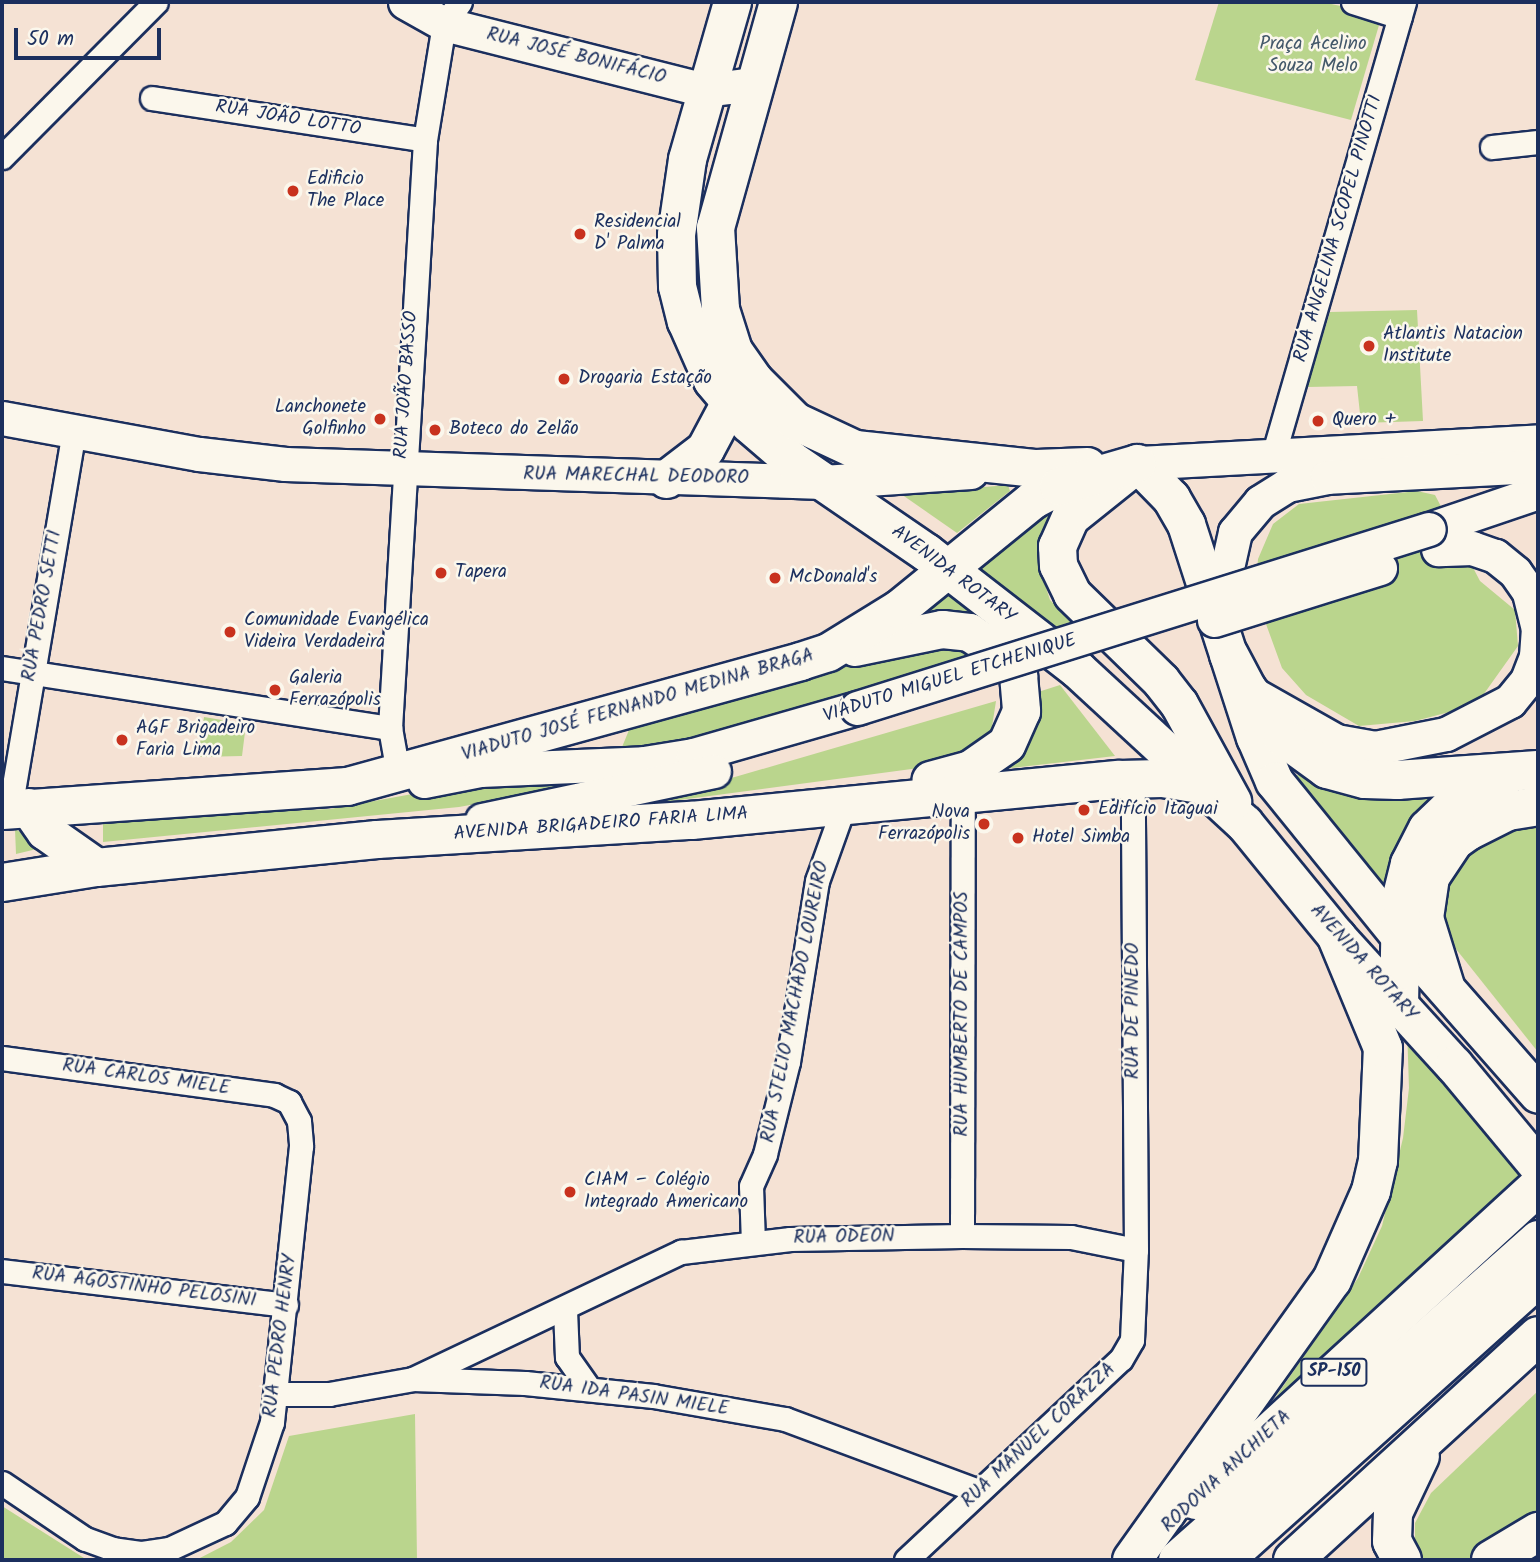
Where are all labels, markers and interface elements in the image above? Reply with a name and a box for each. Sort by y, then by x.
scale bar [18,14,164,58]
text: 50 m [27,23,74,56]
street label: RUA JOSÉ BONIFÁCIO [484,24,668,90]
park label: Praça Acelino Souza Melo [1259,34,1367,78]
street label: RUA ANGELINA SCOPEL PINOTTI [1290,93,1388,365]
street label: RUA JOÃO LOTTO [214,96,362,142]
place label: Edificio The Place [307,169,384,213]
marker: Edificio The Place [285,183,301,199]
place label: Residencial D' Palma [594,212,681,256]
marker: Residencial D' Palma [572,226,588,242]
street label: RUA JOÃO BASSO [390,310,424,460]
place label: Atlantis Natacion Institute [1383,324,1523,368]
marker: Atlantis Natacion Institute [1361,338,1377,354]
place label: Drogaria Estação [578,368,712,390]
marker: Drogaria Estação [556,371,572,387]
place label: Lanchonete Golfinho [275,397,366,441]
place label: Quero + [1332,410,1396,432]
marker: Lanchonete Golfinho [372,411,388,427]
marker: Quero + [1310,413,1326,429]
place label: Boteco do Zelão [449,419,579,441]
marker: Boteco do Zelão [427,422,443,438]
street label: RUA MARECHAL DEODORO [523,464,749,490]
street label: AVENIDA ROTARY [886,521,1020,629]
street label: RUA PEDRO SETTI [18,529,68,683]
place label: Tapera [455,562,507,584]
marker: Tapera [433,565,449,581]
place label: McDonald's [789,567,877,589]
marker: McDonald's [767,570,783,586]
place label: Comunidade Evangélica Videira Verdadeira [244,610,429,654]
marker: Comunidade Evangélica Videira Verdadeira [222,624,238,640]
street label: VIADUTO MIGUEL ETCHENIQUE [821,630,1079,728]
street label: VIADUTO JOSÉ FERNANDO MEDINA BRAGA [459,645,817,767]
place label: Galeria Ferrazópolis [289,668,381,712]
marker: Galeria Ferrazópolis [267,682,283,698]
place label: AGF Brigadeiro Faria Lima [136,718,255,762]
marker: AGF Brigadeiro Faria Lima [114,732,130,748]
place label: Edifício Itaguai [1098,799,1218,821]
place label: Nova Ferrazópolis [878,802,970,846]
marker: Edifício Itaguai [1076,802,1092,818]
street label: AVENIDA BRIGADEIRO FARIA LIMA [453,803,749,847]
marker: Nova Ferrazópolis [976,816,992,832]
place label: Hotel Simba [1032,827,1130,849]
marker: Hotel Simba [1010,830,1026,846]
street label: RUA STELIO MACHADO LOUREIRO [757,859,835,1145]
street label: RUA HUMBERTO DE CAMPOS [952,891,974,1137]
street label: AVENIDA ROTARY [1305,900,1421,1026]
street label: RUA DE PINEDO [1123,943,1145,1079]
street label: RUA CARLOS MIELE [61,1055,231,1101]
place label: CIAM – Colégio Integrado Americano [584,1170,748,1214]
marker: CIAM – Colégio Integrado Americano [562,1184,578,1200]
street label: RUA ODEON [793,1226,895,1250]
street label: RUA PEDRO HENRY [260,1253,302,1419]
street label: RUA AGOSTINHO PELOSINI [31,1263,257,1313]
road number: SP-150 [1299,1358,1369,1386]
street label: RUA MANUEL CORAZZA [957,1359,1121,1513]
street label: RUA IDA PASIN MIELE [538,1372,730,1422]
street label: RODOVIA ANCHIETA [1157,1406,1297,1538]

